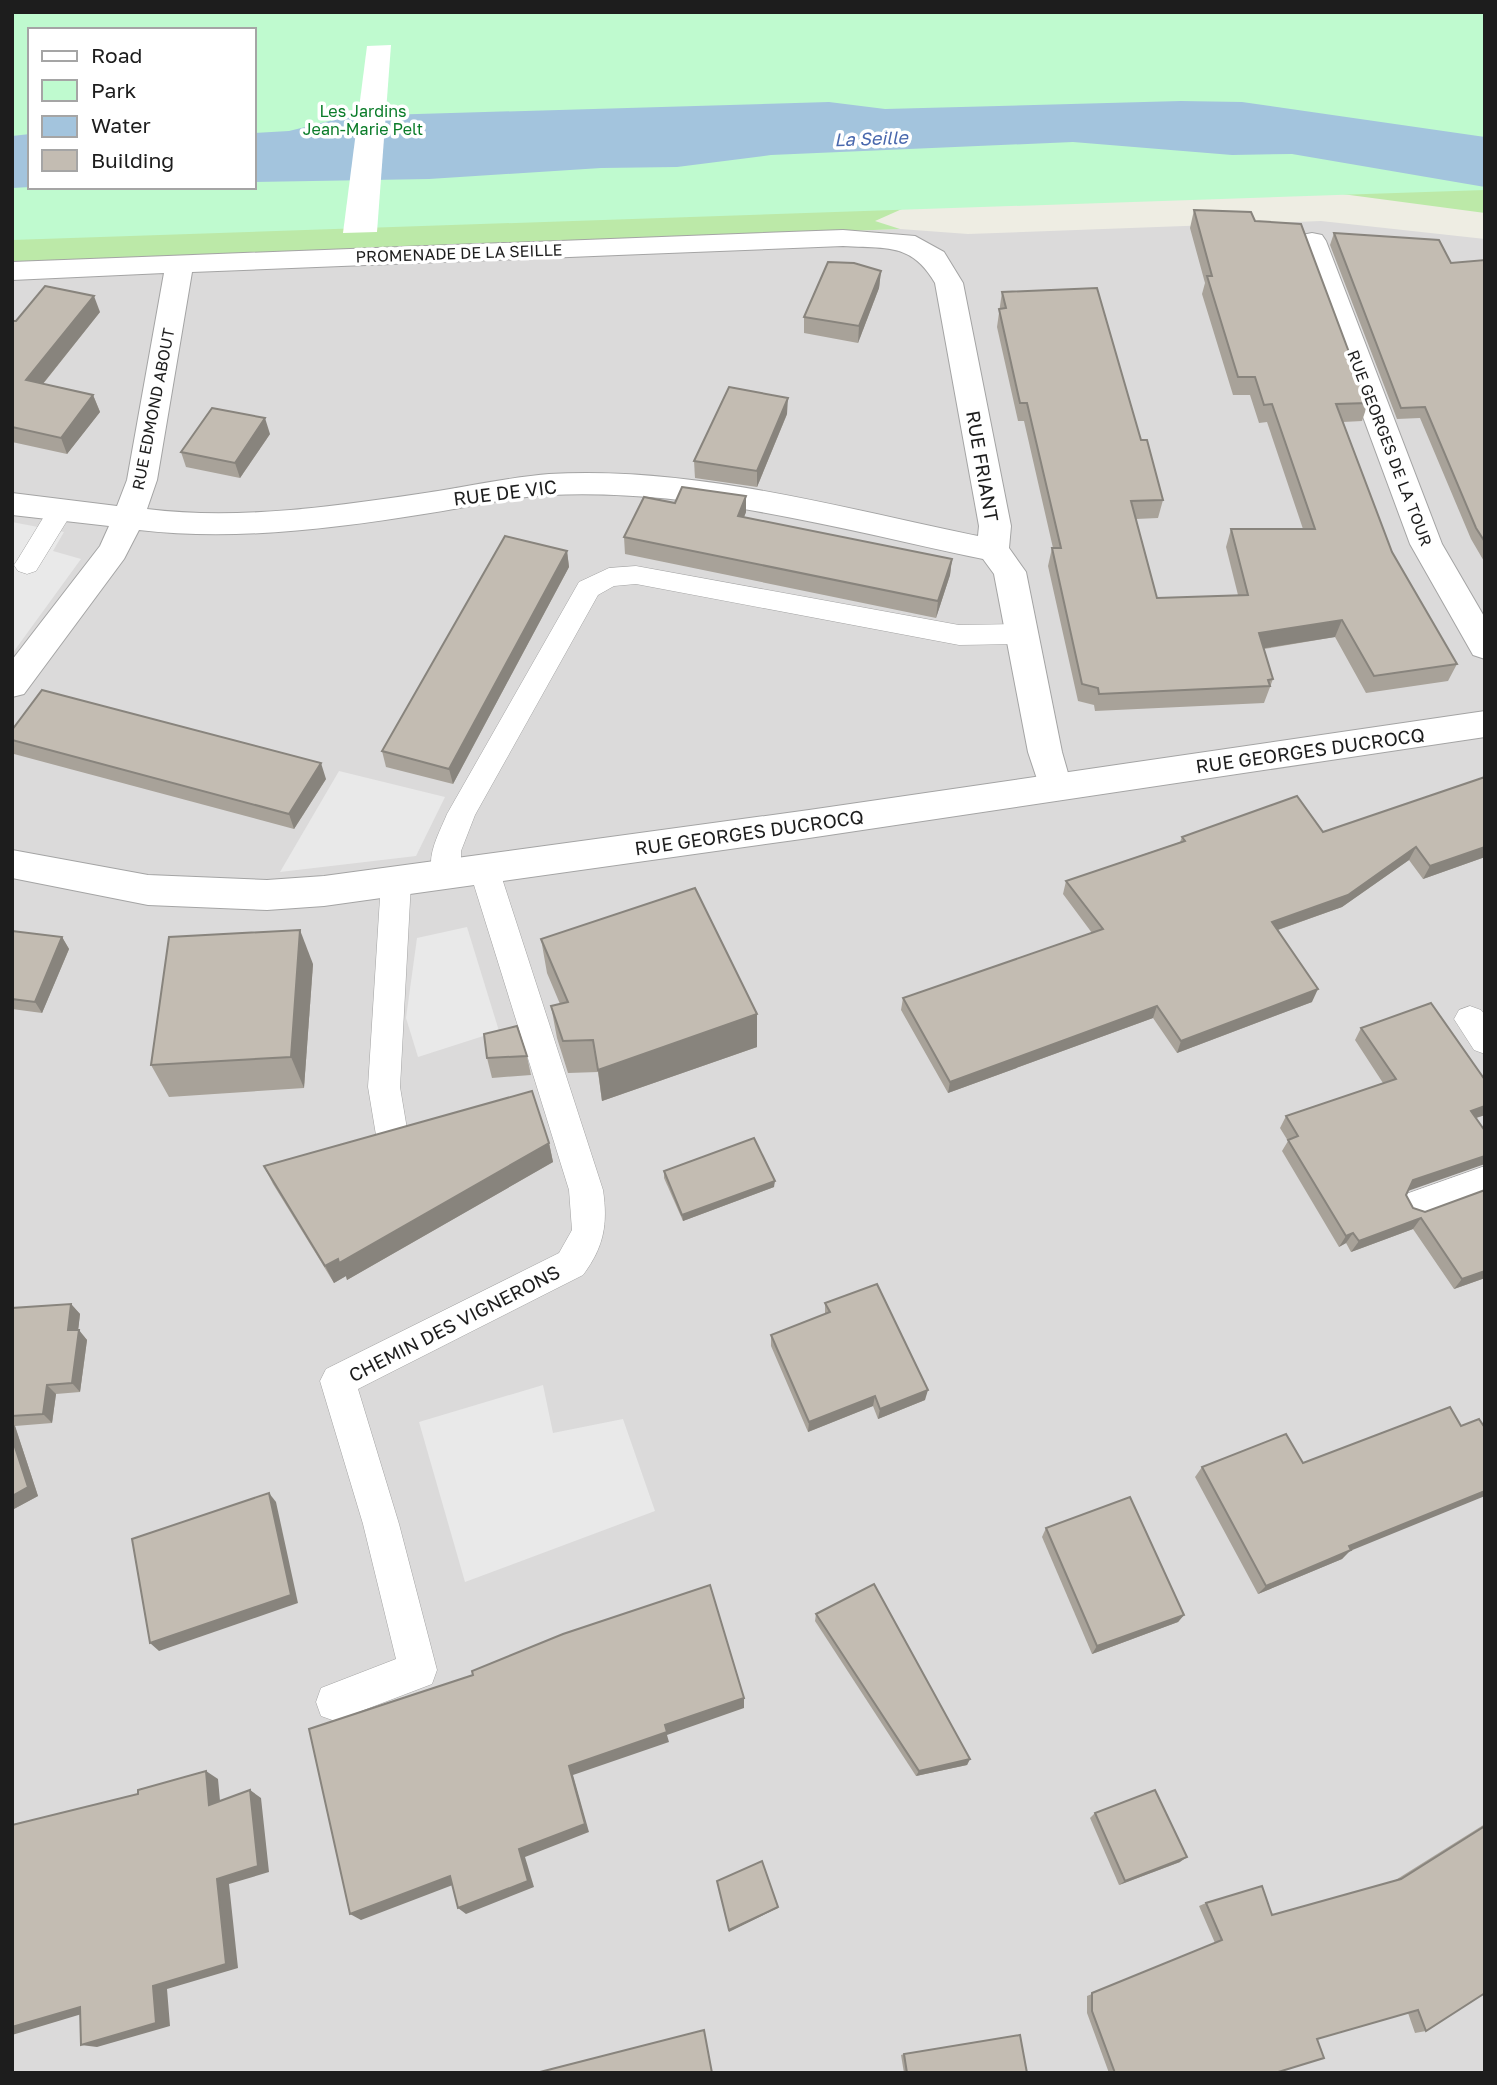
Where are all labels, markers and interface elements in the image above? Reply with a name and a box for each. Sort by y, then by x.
legend [28,28,256,189]
text: Road [91,42,142,68]
text: Park [91,77,137,103]
park label: Les Jardins Jean-Marie Pelt [303,101,423,139]
text: Water [91,112,151,138]
water label: La Seille [834,126,910,150]
text: Building [91,147,174,173]
street label: PROMENADE DE LA SEILLE [355,239,563,267]
street label: RUE EDMOND ABOUT [127,326,179,492]
street label: RUE GEORGES DE LA TOUR [1343,347,1437,549]
street label: RUE FRIANT [962,409,1004,523]
street label: RUE DE VIC [452,474,558,510]
street label: RUE GEORGES DUCROCQ [1194,723,1426,777]
street label: RUE GEORGES DUCROCQ [633,805,865,859]
street label: CHEMIN DES VIGNERONS [345,1260,563,1386]

